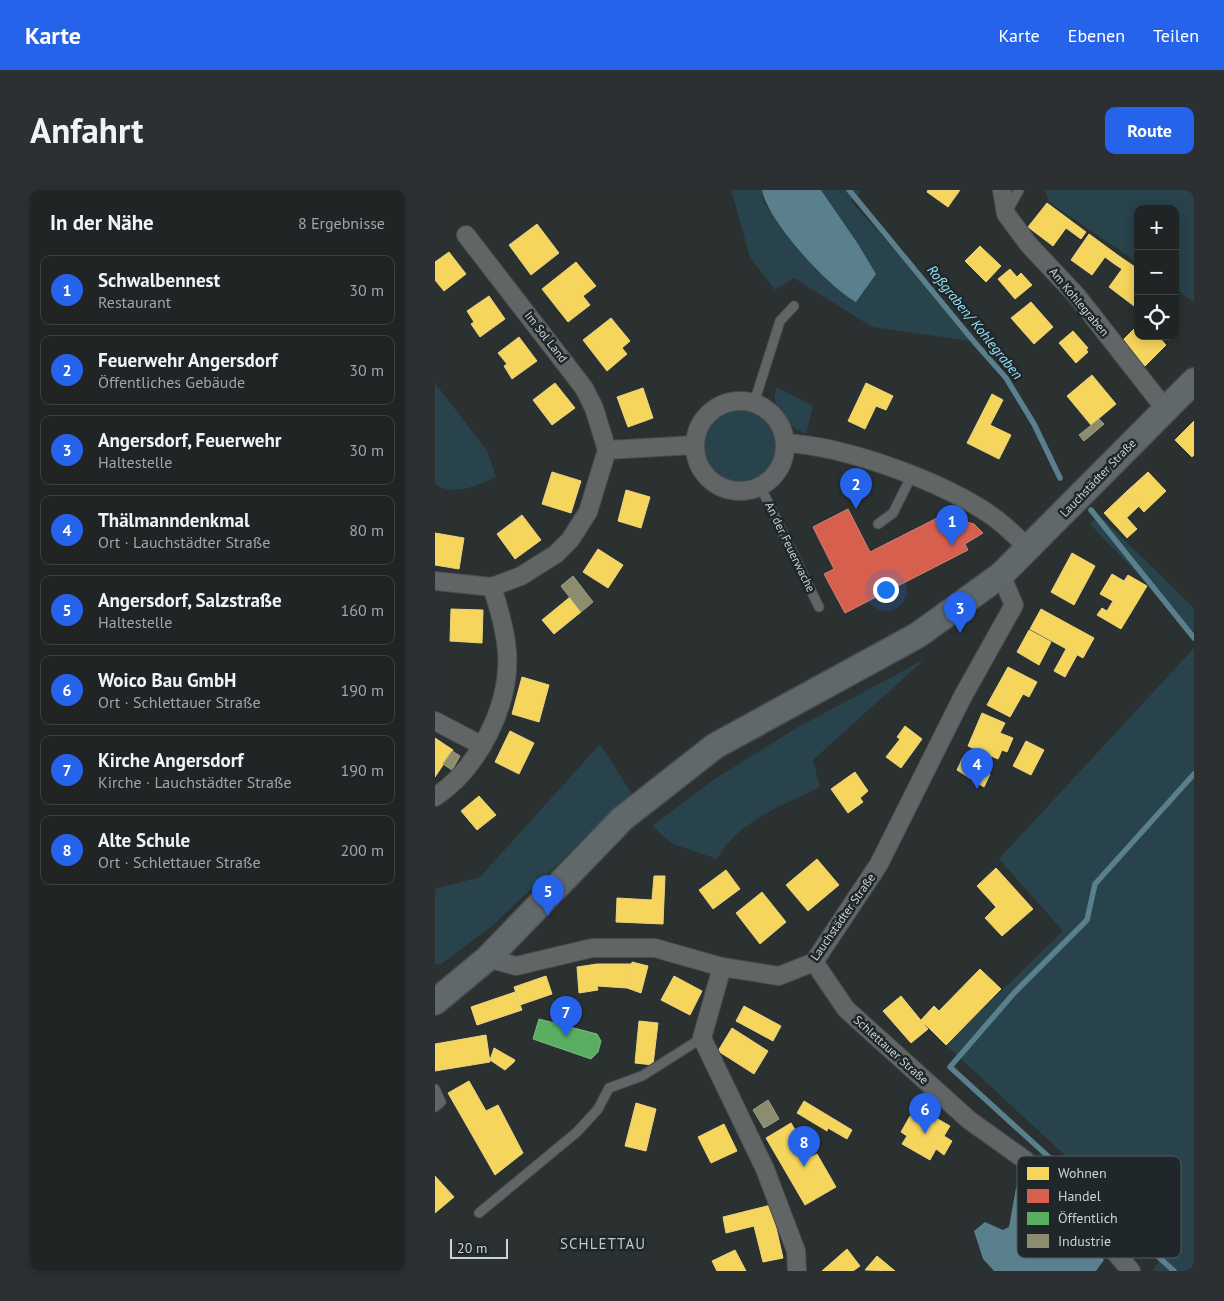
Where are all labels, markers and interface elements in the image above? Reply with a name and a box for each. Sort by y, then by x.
text: Karte [25,20,81,51]
text: Karte [999,24,1040,47]
text: Ebenen [1068,24,1125,47]
text: Teilen [1153,24,1199,47]
text: Anfahrt [30,107,143,153]
button: Route [1105,107,1194,154]
map controls [1134,205,1179,340]
button: + [1134,205,1179,250]
text: In der Nähe [50,209,154,236]
text: 8 Ergebnisse [298,213,385,233]
button: − [1134,250,1179,295]
water label: Roßgraben/ Kohlegraben [923,261,1027,383]
street label: Am Kohlegraben [1046,264,1112,339]
text: Schwalbennest [98,268,220,292]
text: 1 [62,280,72,300]
text: 30 m [349,280,384,300]
text: Restaurant [98,292,171,312]
button: locate [1134,295,1179,340]
street label: Im Sol Land [522,308,571,365]
text: Feuerwehr Angersdorf [98,348,278,372]
text: 2 [62,360,72,380]
text: 30 m [349,360,384,380]
text: Öffentliches Gebäude [98,372,245,392]
text: Angersdorf, Feuerwehr [98,428,282,452]
street label: Lauchstädter Straße [1057,435,1139,520]
text: 3 [62,440,72,460]
text: 30 m [349,440,384,460]
text: Haltestelle [98,452,172,472]
pin: 2 [840,468,872,509]
street label: An der Feuerwache [762,499,819,594]
pin: 1 [936,505,968,546]
text: Thälmanndenkmal [98,508,249,532]
text: 4 [62,520,72,540]
text: 80 m [349,520,384,540]
text: Ort · Lauchstädter Straße [98,532,270,552]
your location [873,577,899,603]
text: Angersdorf, Salzstraße [98,588,282,612]
pin: 3 [944,592,976,633]
text: 5 [62,600,72,620]
text: 160 m [341,600,384,620]
text: Haltestelle [98,612,172,632]
text: Woico Bau GmbH [98,668,236,692]
text: 6 [62,680,72,700]
text: 190 m [341,680,384,700]
text: Ort · Schlettauer Straße [98,692,261,712]
text: Kirche Angersdorf [98,748,243,772]
pin: 4 [961,748,993,789]
text: 7 [62,760,72,780]
text: 190 m [341,760,384,780]
text: Kirche · Lauchstädter Straße [98,772,292,792]
text: Alte Schule [98,828,190,852]
text: 8 [62,840,72,860]
text: 200 m [341,840,384,860]
text: Ort · Schlettauer Straße [98,852,261,872]
street label: Lauchstädter Straße [807,870,878,963]
pin: 5 [532,875,564,916]
pin: 7 [550,996,582,1037]
street label: Schlettauer Straße [851,1012,932,1087]
pin: 6 [909,1093,941,1134]
pin: 8 [788,1126,820,1167]
legend [1017,1156,1181,1258]
text: Wohnen [1058,1164,1107,1182]
text: Handel [1058,1187,1101,1205]
text: Öffentlich [1058,1209,1118,1227]
text: Industrie [1058,1232,1111,1250]
district label: SCHLETTAU [560,1234,646,1253]
scale bar [450,1236,507,1259]
text: 20 m [457,1239,487,1257]

